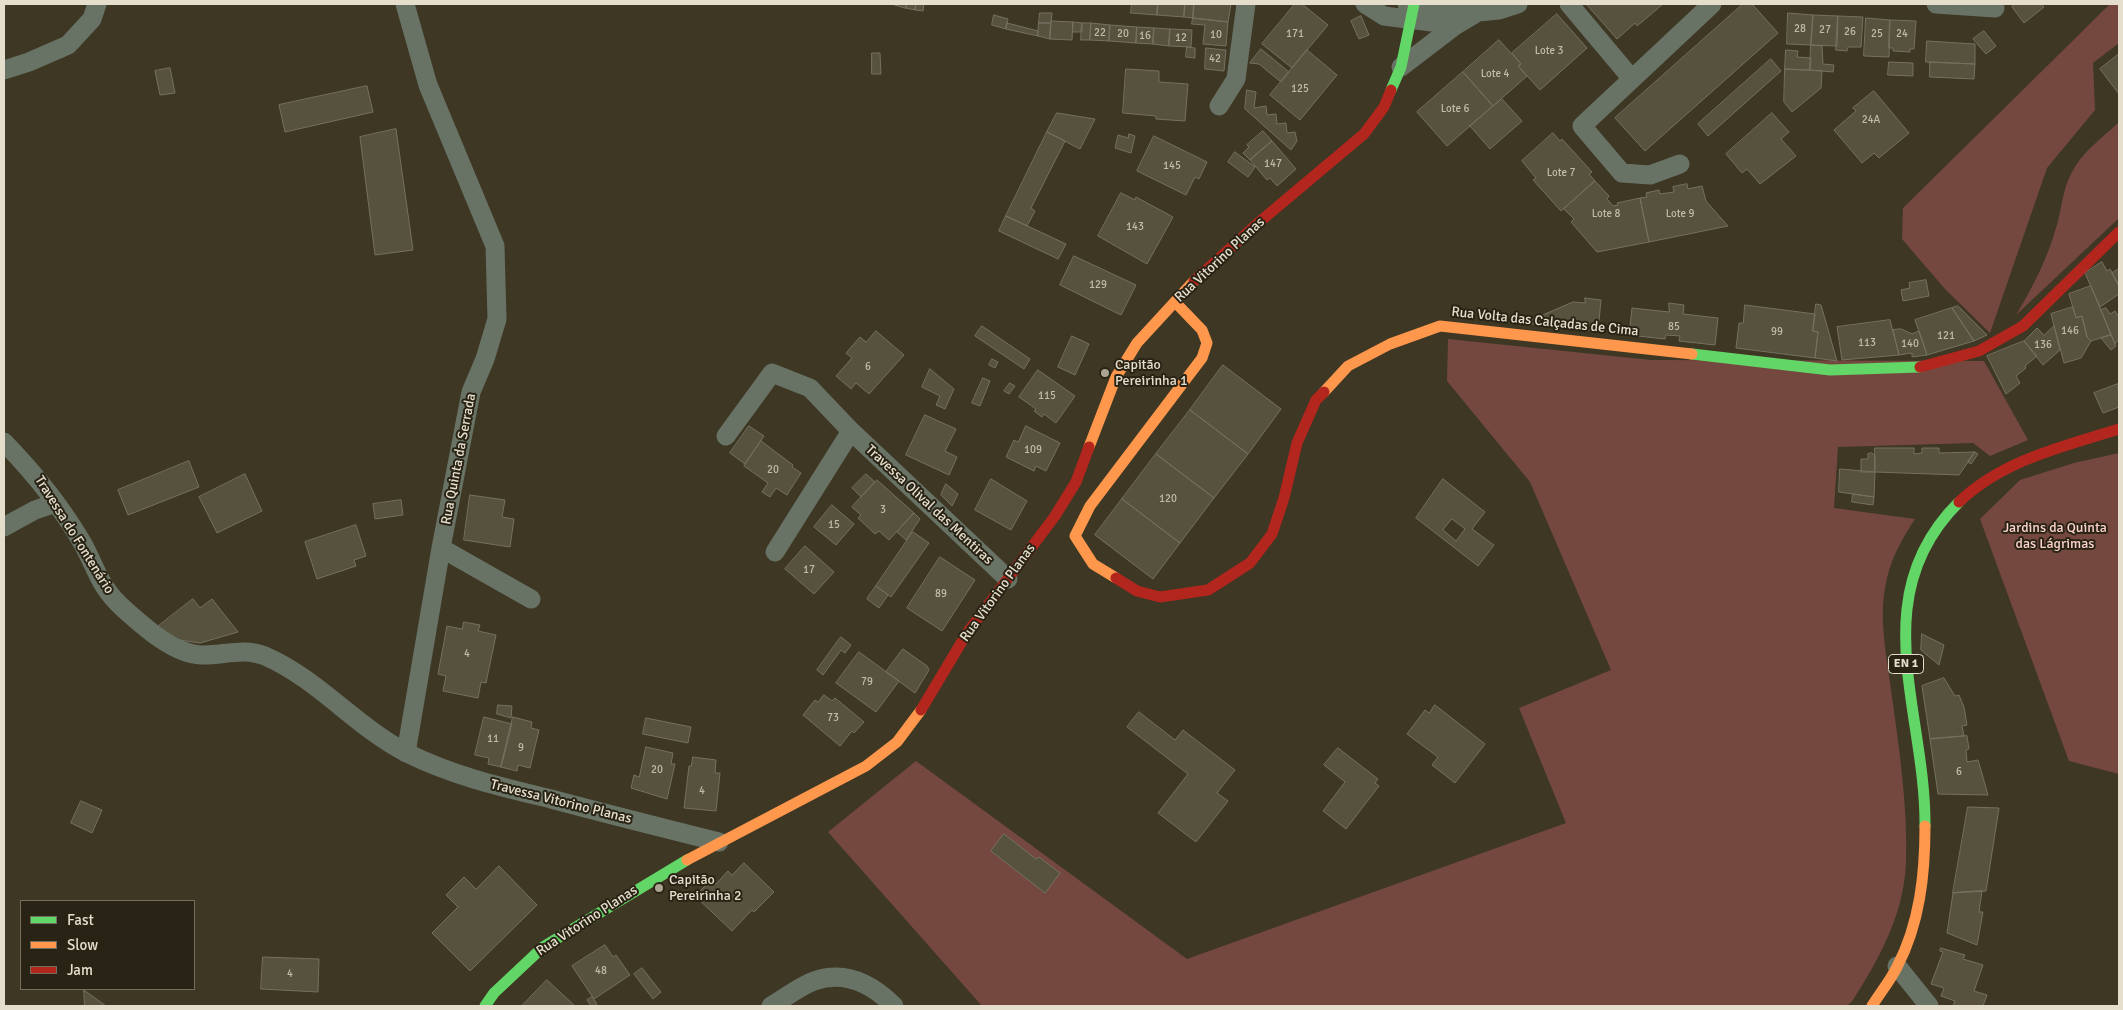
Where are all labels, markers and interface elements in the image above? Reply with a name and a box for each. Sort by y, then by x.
house number: 28 [1794,22,1806,36]
house number: 27 [1819,23,1831,37]
house number: 26 [1844,25,1856,39]
house number: 22 [1094,26,1106,40]
house number: 20 [1117,27,1129,41]
house number: 171 [1286,27,1304,41]
house number: 25 [1871,27,1883,41]
house number: 24 [1896,27,1908,41]
house number: 10 [1210,28,1222,42]
house number: 16 [1139,29,1151,43]
house number: 12 [1175,31,1187,45]
house number: Lote 3 [1535,44,1563,58]
house number: 42 [1209,52,1221,66]
house number: Lote 4 [1481,67,1509,81]
house number: 125 [1291,82,1309,96]
house number: Lote 6 [1441,102,1469,116]
house number: 24A [1862,113,1880,127]
house number: 147 [1264,157,1282,171]
house number: 145 [1163,159,1181,173]
house number: Lote 7 [1547,166,1575,180]
house number: Lote 8 [1592,207,1620,221]
house number: Lote 9 [1666,207,1694,221]
street label: Rua Vitorino Planas [1171,214,1269,306]
house number: 143 [1126,220,1144,234]
house number: 129 [1089,278,1107,292]
street label: Rua Volta das Calçadas de Cima [1451,304,1639,340]
house number: 85 [1668,320,1680,334]
house number: 146 [2061,324,2079,338]
house number: 99 [1771,325,1783,339]
house number: 121 [1937,329,1955,343]
house number: 113 [1858,336,1876,350]
house number: 140 [1901,337,1919,351]
house number: 136 [2034,338,2052,352]
place label: Capitão Pereirinha 1 [1115,357,1187,390]
house number: 6 [865,360,871,374]
marker: Capitão Pereirinha 1 [1099,367,1111,379]
house number: 115 [1038,389,1056,403]
street label: Rua Quinta da Serrada [438,392,480,526]
street label: Travessa Olival das Mentiras [862,442,996,568]
house number: 109 [1024,443,1042,457]
house number: 20 [767,463,779,477]
street label: Travessa do Fontenário [31,473,117,597]
house number: 120 [1159,492,1177,506]
house number: 3 [880,503,886,517]
house number: 15 [828,518,840,532]
park label: Jardins da Quinta das Lágrimas [2003,520,2107,552]
street label: Rua Vitorino Planas [957,541,1039,645]
house number: 17 [803,563,815,577]
house number: 89 [935,587,947,601]
house number: 4 [464,647,470,661]
road number: EN 1 [1888,654,1924,674]
house number: 79 [861,675,873,689]
house number: 73 [827,711,839,725]
house number: 11 [487,732,499,746]
house number: 9 [518,741,524,755]
house number: 20 [651,763,663,777]
house number: 6 [1956,765,1962,779]
street label: Travessa Vitorino Planas [489,776,633,828]
house number: 4 [699,784,705,798]
place label: Capitão Pereirinha 2 [669,872,741,904]
street label: Rua Vitorino Planas [533,882,641,960]
marker: Capitão Pereirinha 2 [653,882,665,894]
legend [20,900,195,990]
text: Fast [67,911,94,929]
text: Slow [67,936,98,954]
text: Jam [67,961,93,979]
house number: 48 [595,964,607,978]
house number: 4 [287,967,293,981]

